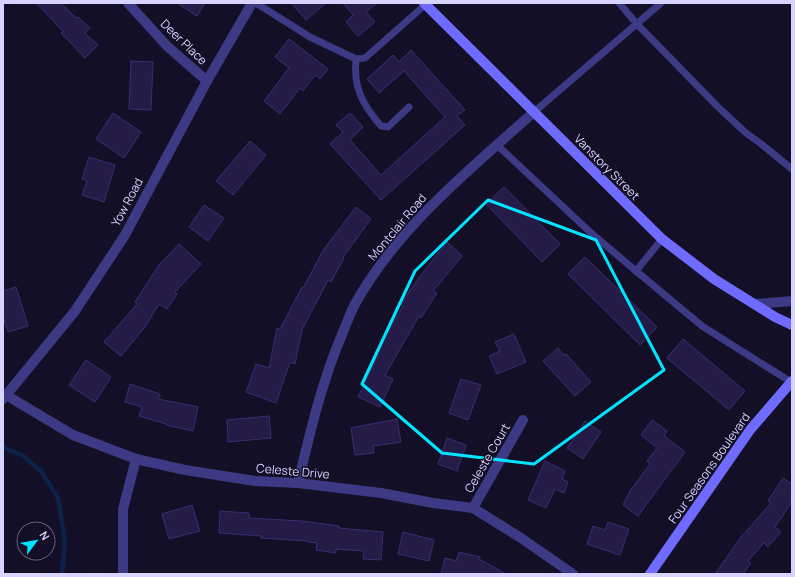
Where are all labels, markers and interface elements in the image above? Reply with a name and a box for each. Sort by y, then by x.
street label: Deer Place [157,15,211,69]
street label: Vanstory Street [570,130,644,204]
street label: Yow Road [107,175,147,229]
street label: Montclair Road [364,190,430,264]
street label: Four Seasons Boulevard [664,409,754,527]
street label: Celeste Court [460,420,514,496]
street label: Celeste Drive [256,459,330,483]
north arrow [16,521,56,561]
text: N [36,528,53,543]

